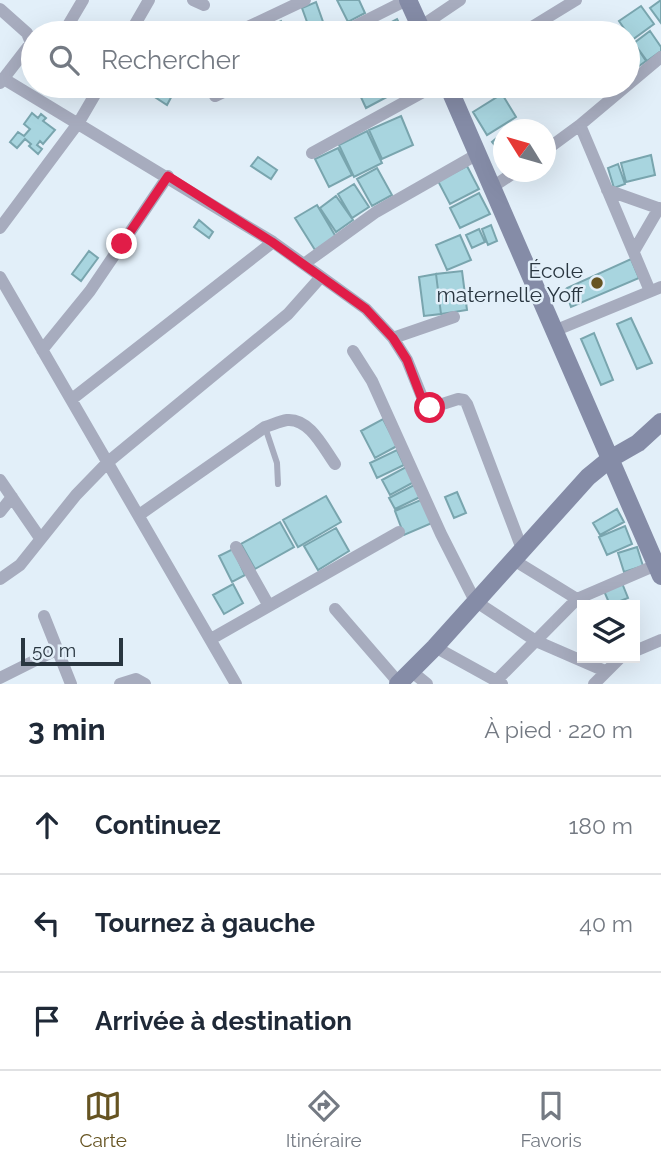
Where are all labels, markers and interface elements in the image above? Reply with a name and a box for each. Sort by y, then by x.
search box [21,21,640,98]
icon: search [45,41,83,79]
text: Rechercher [101,45,240,75]
north arrow [493,119,556,182]
route end [106,228,137,259]
place label: École maternelle Yoff [437,258,584,307]
marker: École maternelle Yoff [589,275,605,291]
route start [414,392,445,423]
map controls [577,600,640,663]
button: layers [577,600,640,663]
scale bar [21,635,122,667]
text: 50 m [32,639,76,661]
text: 3 min [28,712,106,747]
text: À pied · 220 m [484,716,633,743]
icon: ahead [28,806,66,844]
text: Continuez [95,810,221,840]
text: 180 m [568,812,633,839]
icon: left [28,904,66,942]
text: Tournez à gauche [95,908,315,938]
text: 40 m [579,910,633,937]
icon: arrive [28,1002,66,1040]
text: Arrivée à destination [95,1006,352,1036]
tab: Carte [79,1087,127,1151]
tab: Itinéraire [286,1087,362,1151]
tab: Favoris [520,1087,582,1151]

